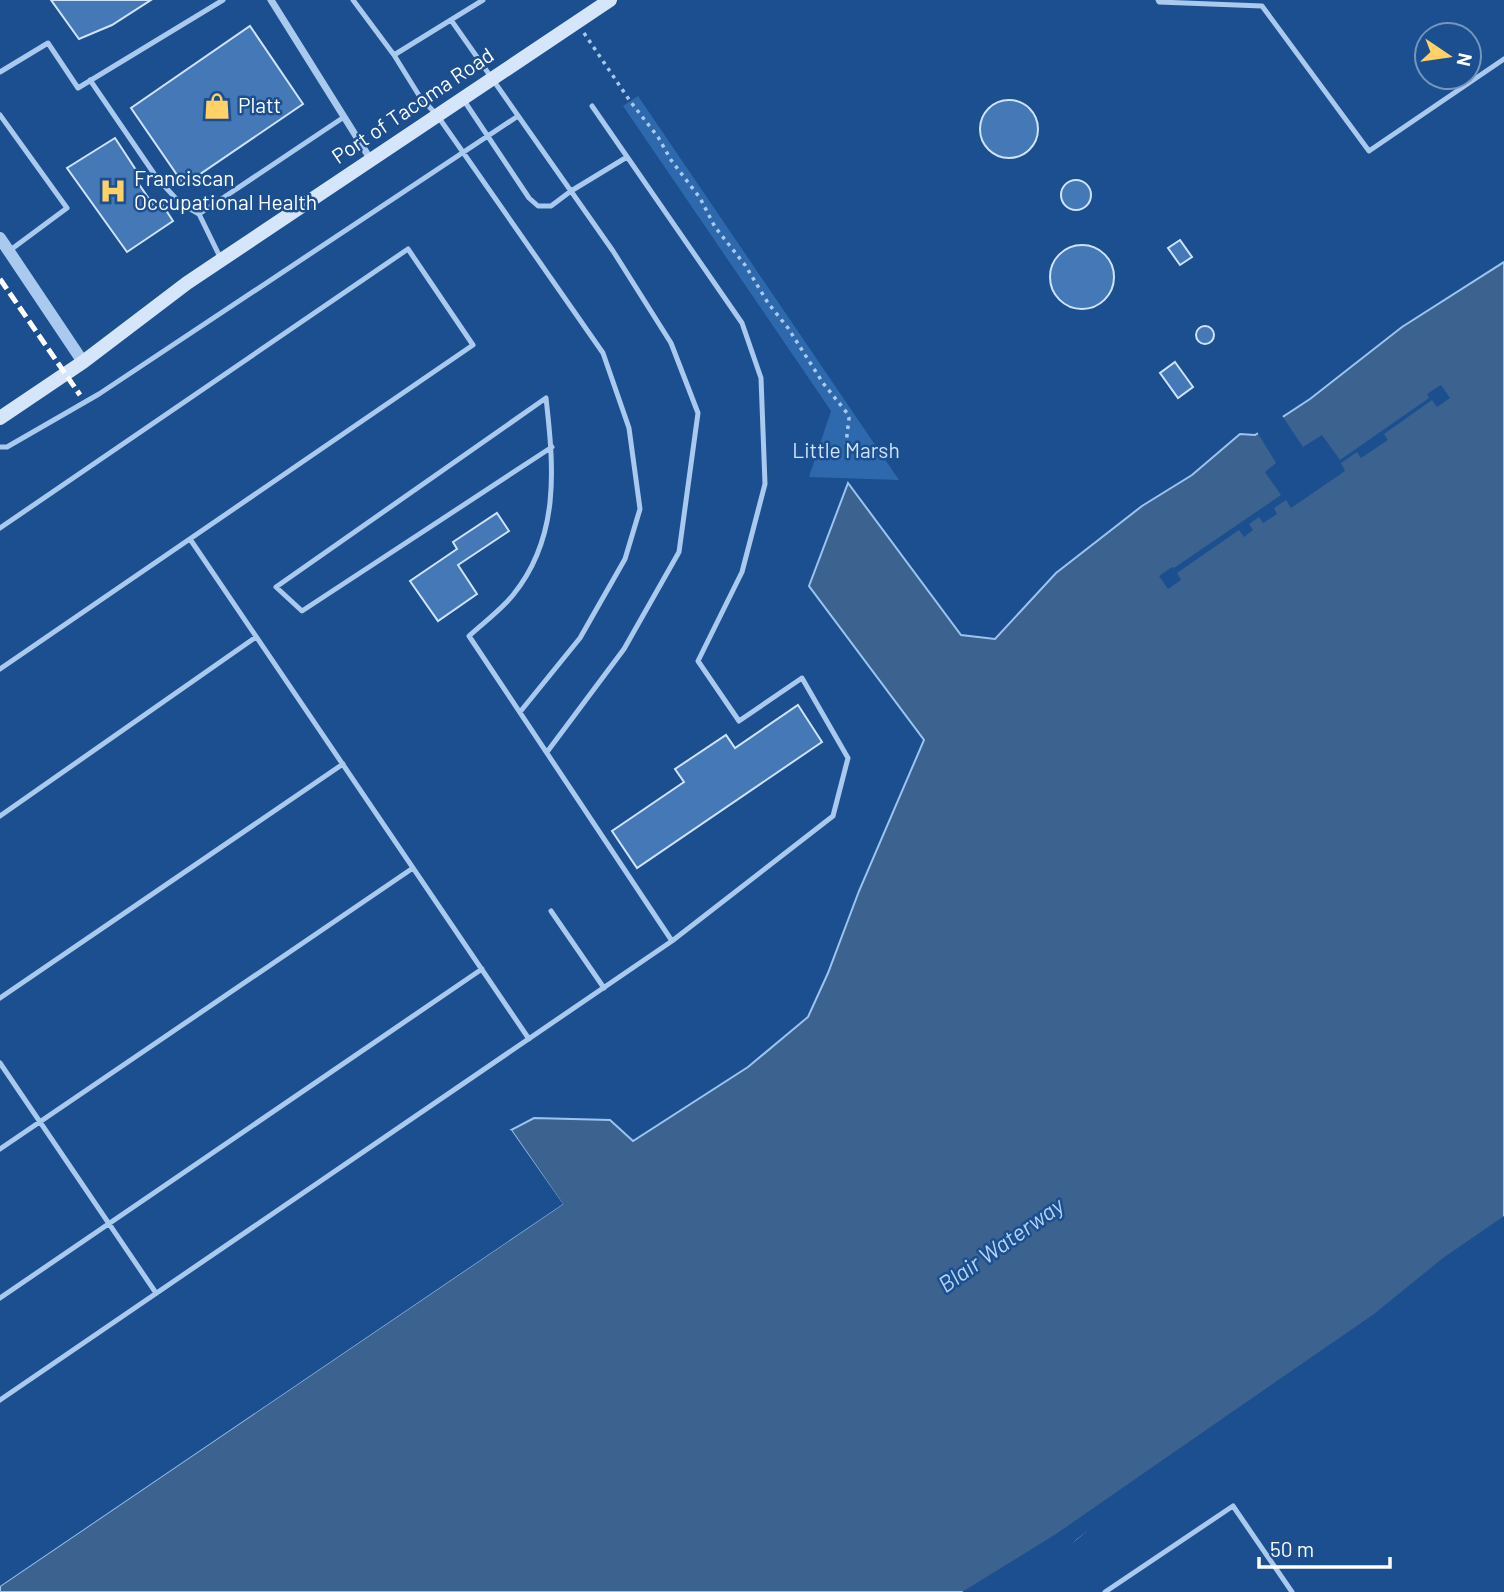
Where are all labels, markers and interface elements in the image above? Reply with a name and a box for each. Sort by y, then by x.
north arrow [1413,21,1483,91]
street label: Port of Tacoma Road [327,41,498,168]
text: N [1452,51,1478,69]
shop icon: Platt [202,91,232,121]
place label: Platt [238,92,281,117]
place label: Franciscan Occupational Health [134,165,317,214]
hospital icon: Franciscan Occupational Health [98,176,128,206]
park label: Little Marsh [792,437,900,462]
water label: Blair Waterway [932,1190,1069,1298]
scale bar [1259,1526,1390,1570]
text: 50 m [1270,1536,1314,1561]

